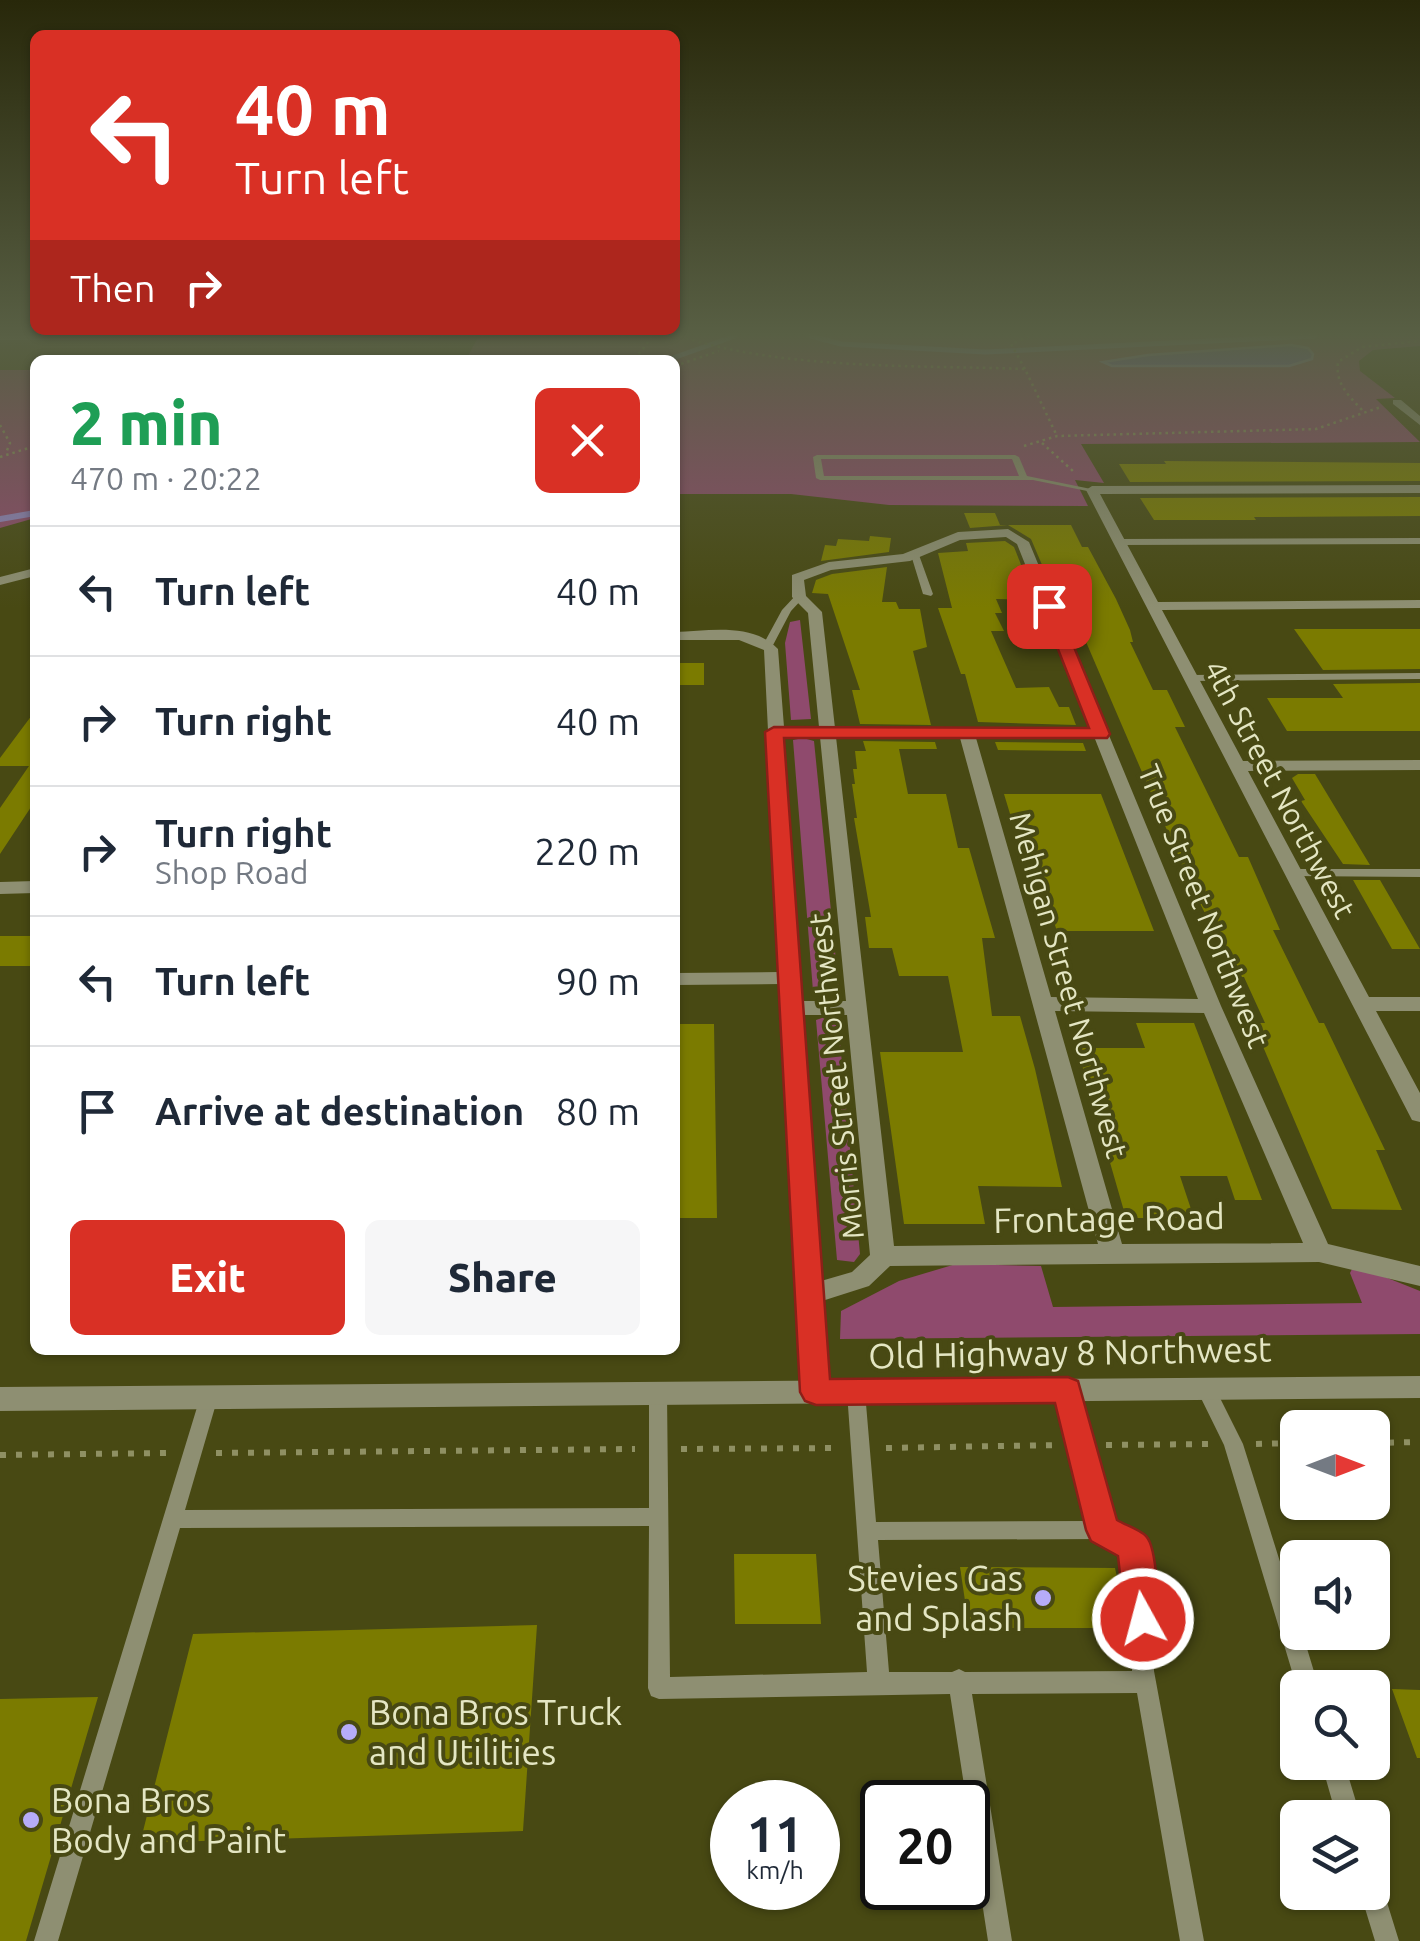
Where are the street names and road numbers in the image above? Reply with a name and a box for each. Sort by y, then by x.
street label: 4th Street Northwest [1198,654,1363,924]
street label: True Street Northwest [1132,760,1276,1053]
street label: Mehigan Street Northwest [1003,808,1135,1162]
street label: Morris Street Northwest [802,911,870,1241]
street label: Frontage Road [993,1196,1225,1240]
street label: Old Highway 8 Northwest [868,1328,1272,1376]

